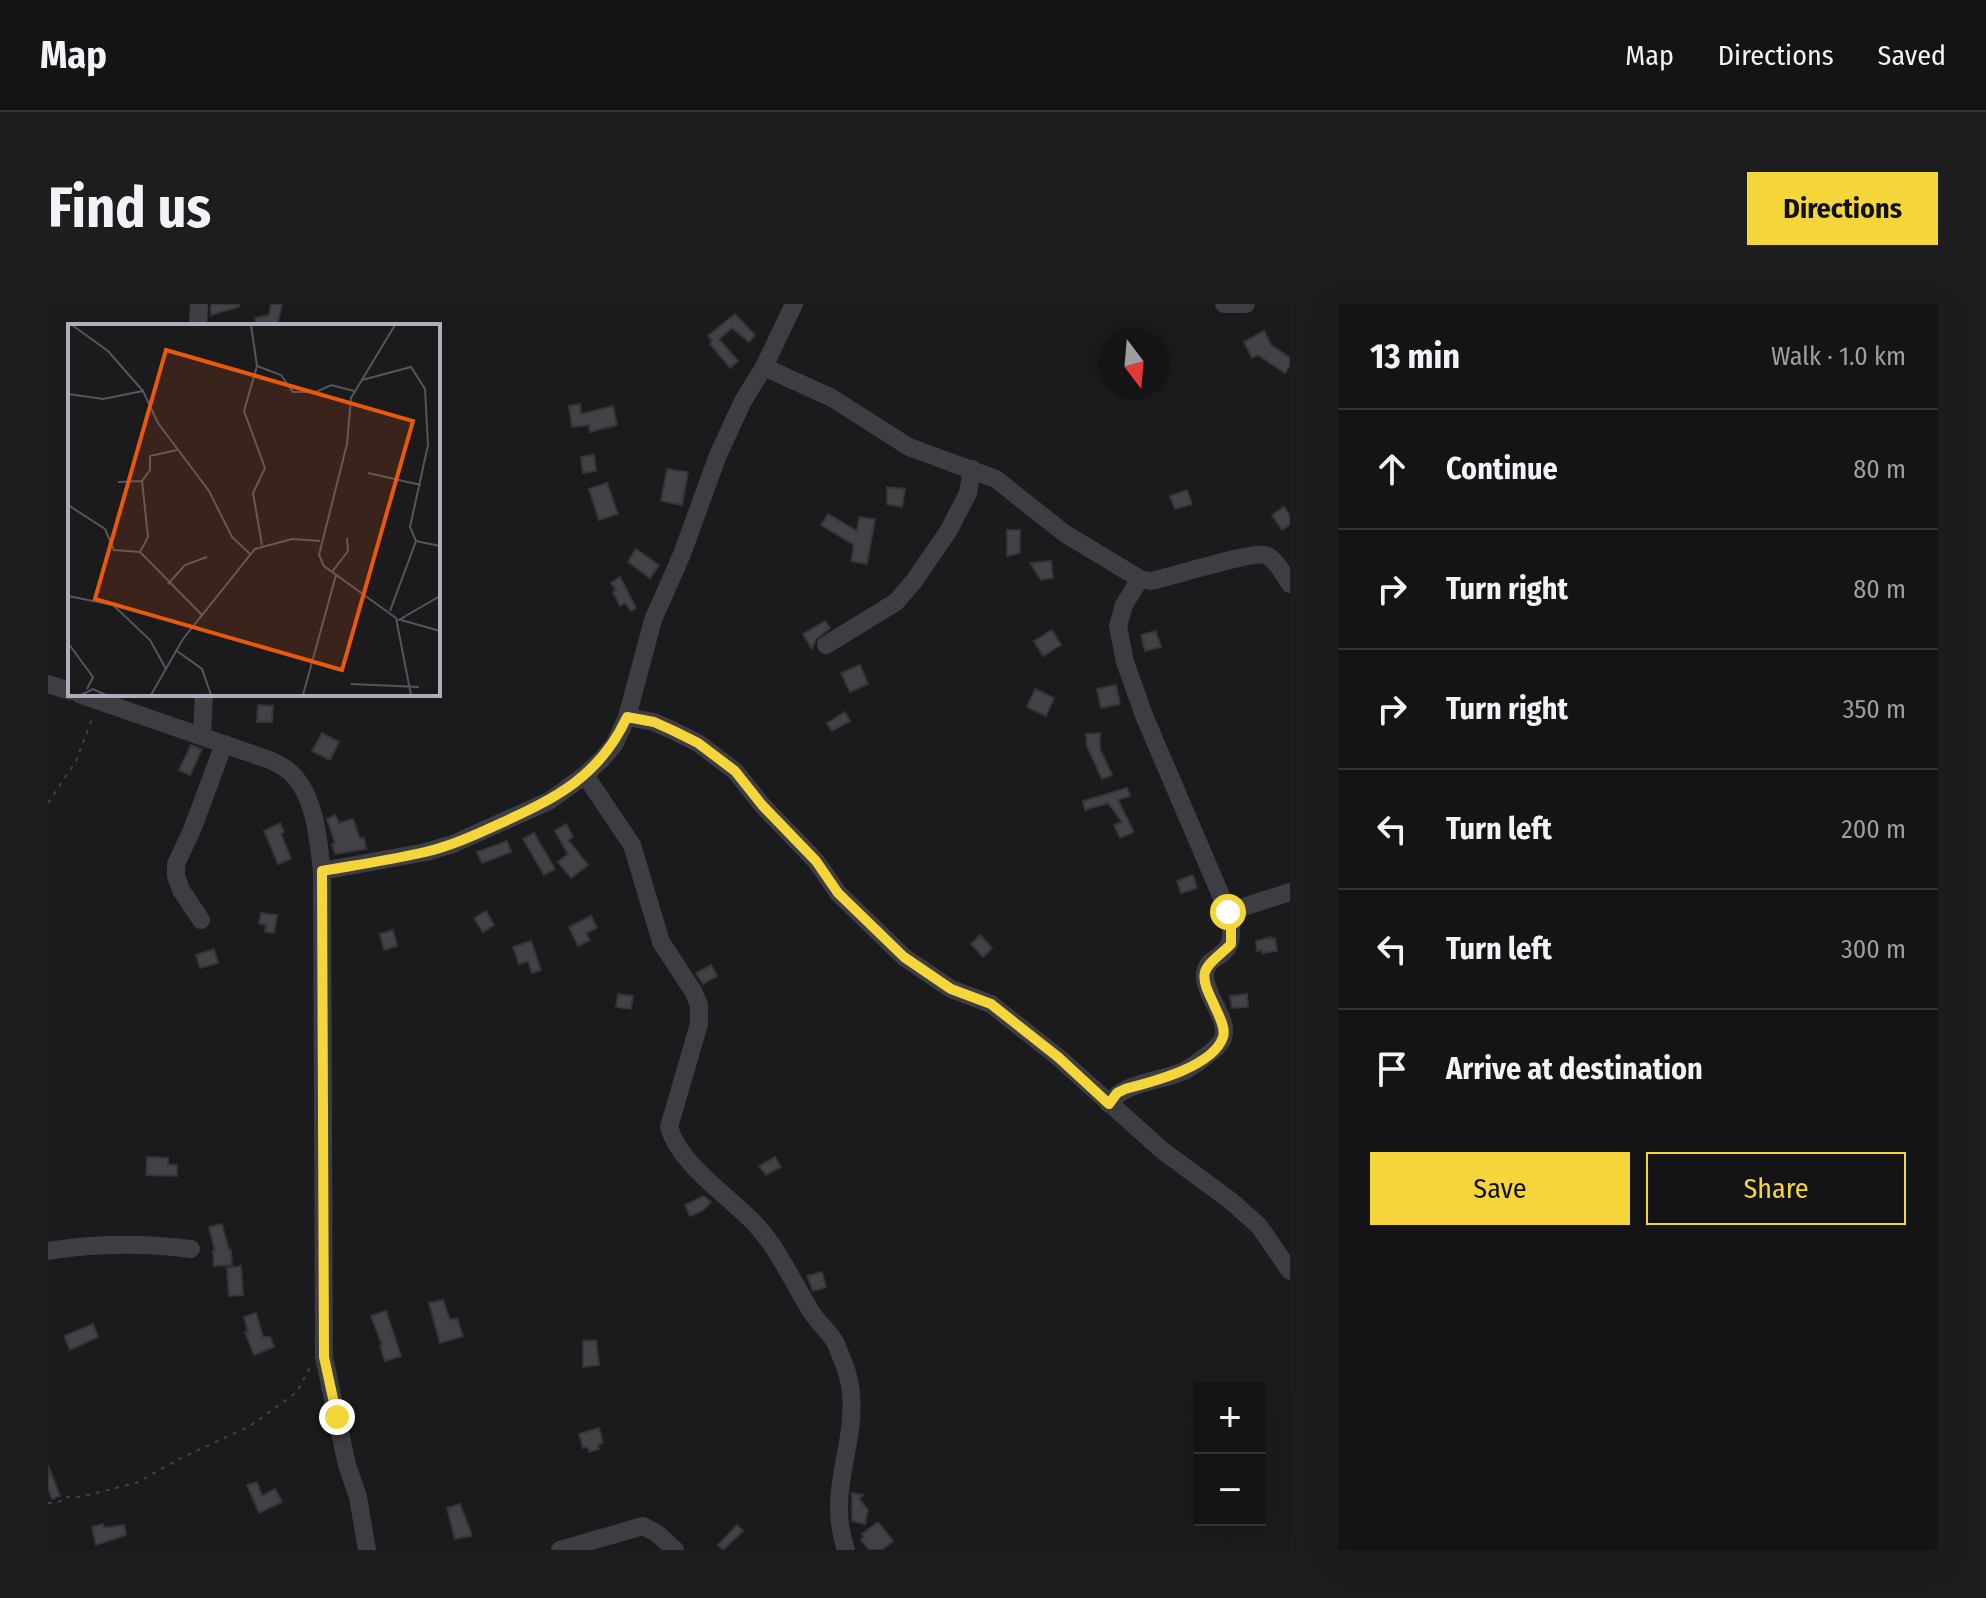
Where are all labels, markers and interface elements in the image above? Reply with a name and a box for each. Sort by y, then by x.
text: Map [40,32,107,78]
text: Map [1625,39,1674,72]
text: Directions [1718,39,1834,72]
text: Saved [1878,39,1946,72]
button: Directions [1747,172,1938,245]
text: Find us [48,175,211,242]
inset map [68,324,440,696]
north arrow [1098,328,1170,400]
text: 13 min [1370,336,1460,377]
text: Walk · 1.0 km [1771,341,1906,372]
icon: ahead [1370,447,1414,491]
text: Continue [1446,451,1558,487]
text: 80 m [1853,454,1906,485]
icon: right [1370,567,1414,611]
text: Turn right [1446,571,1568,607]
text: 80 m [1853,574,1906,605]
icon: right [1370,687,1414,731]
text: Turn right [1446,691,1568,727]
text: 350 m [1843,694,1906,725]
icon: left [1370,807,1414,851]
text: Turn left [1446,811,1552,847]
text: 200 m [1841,814,1906,845]
route start [1210,894,1246,930]
icon: left [1370,927,1414,971]
text: Turn left [1446,931,1552,967]
text: 300 m [1841,934,1906,965]
icon: arrive [1370,1047,1414,1091]
text: Arrive at destination [1446,1051,1703,1087]
button: Save [1370,1152,1630,1225]
button: Share [1646,1152,1906,1225]
map controls [1194,1382,1266,1526]
button: + [1194,1382,1266,1454]
route end [319,1399,355,1435]
button: − [1194,1454,1266,1526]

